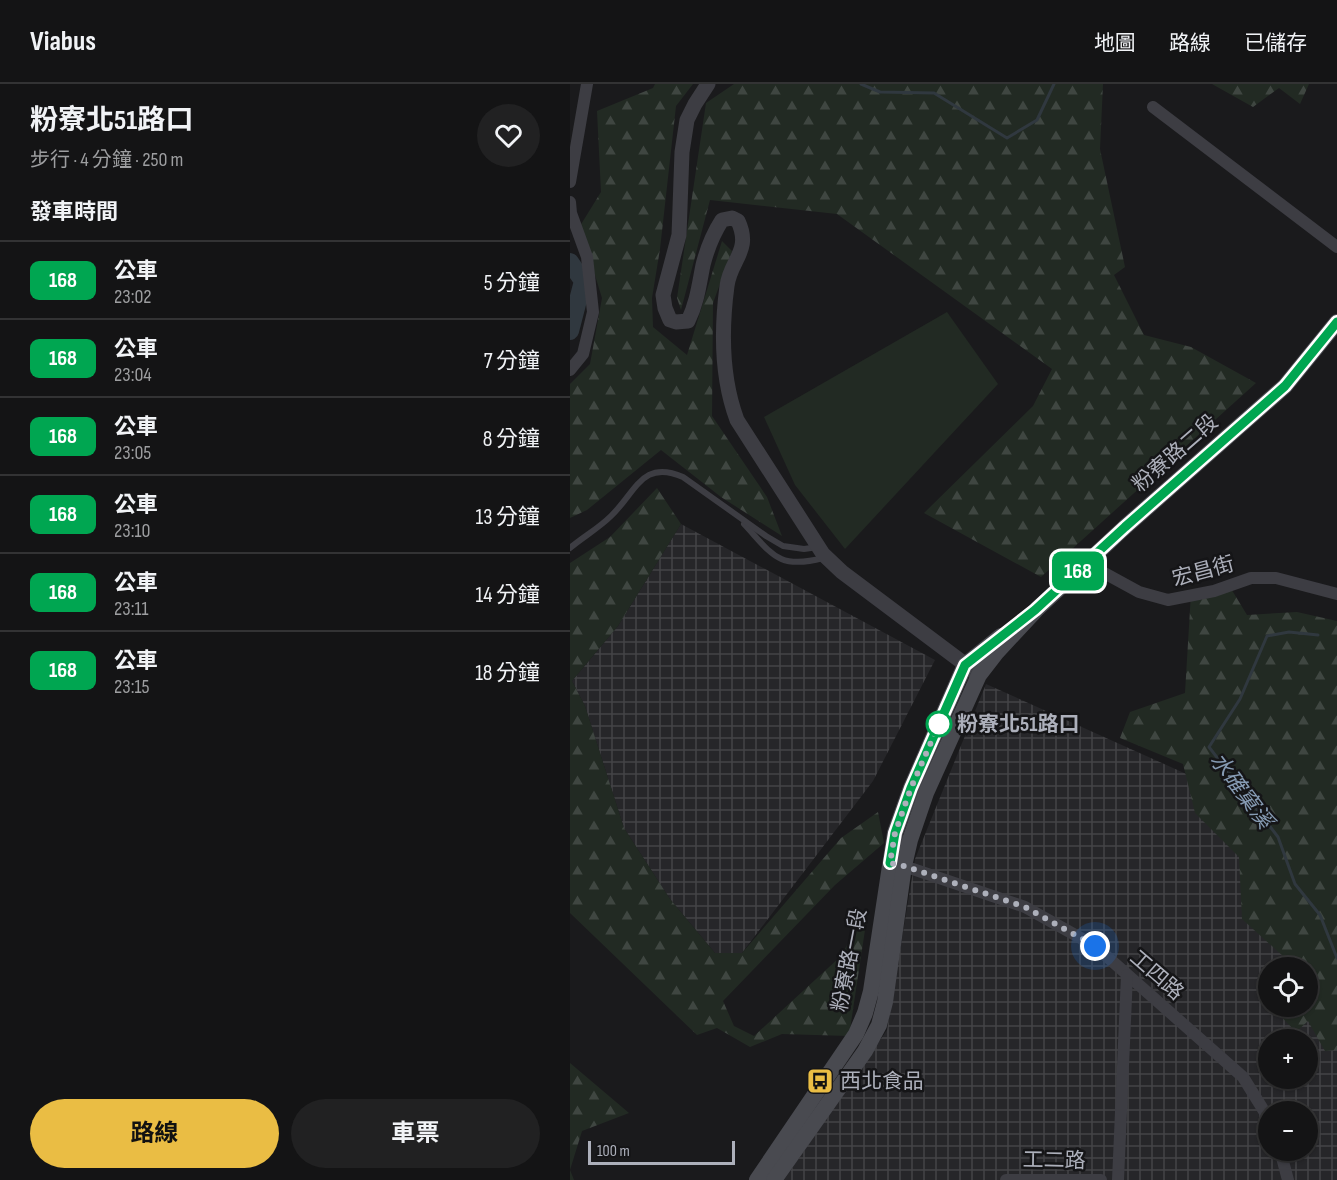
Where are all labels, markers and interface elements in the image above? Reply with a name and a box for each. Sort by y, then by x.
text: Viabus [30,25,96,58]
text: 地圖 [1094,31,1136,56]
text: 路線 [1169,31,1211,56]
text: 已儲存 [1244,31,1307,56]
text: 粉寮北51路口 [30,104,193,137]
button: heart [477,104,540,167]
text: 步行 · 4 分鐘 · 250 m [30,148,183,172]
text: 發車時間 [30,199,118,226]
text: 公車 [114,258,158,285]
text: 168 [49,268,77,293]
text: 5 分鐘 [484,270,540,297]
text: 23:02 [114,285,152,309]
text: 公車 [114,336,158,363]
text: 168 [49,346,77,371]
text: 7 分鐘 [484,348,540,375]
text: 23:04 [114,363,152,387]
street label: 粉寮路二段 [1128,410,1223,497]
text: 公車 [114,414,158,441]
text: 168 [49,424,77,449]
text: 8 分鐘 [483,426,540,453]
text: 23:05 [114,441,151,465]
text: 公車 [114,492,158,519]
text: 168 [49,502,77,527]
text: 13 分鐘 [476,504,540,531]
text: 23:10 [114,519,150,543]
street label: 宏昌街 [1169,551,1237,592]
line badge: 168 [1044,552,1112,590]
text: 168 [1064,559,1092,584]
text: 公車 [114,570,158,597]
text: 168 [49,580,77,605]
text: 14 分鐘 [476,582,540,609]
text: 23:11 [114,597,148,621]
text: 公車 [114,648,158,675]
text: 168 [49,658,77,683]
text: 18 分鐘 [475,660,540,687]
text: 23:15 [114,675,149,699]
marker: 粉寮北51路口 [926,711,952,737]
place label: 粉寮北51路口 [957,712,1079,737]
water label: 水確窠溪 [1204,748,1280,837]
street label: 粉寮路一段 [827,906,872,1014]
your location [1080,931,1110,961]
street label: 工四路 [1125,945,1189,1005]
map controls [1258,957,1318,1161]
button: locate [1258,957,1318,1017]
button: + [1258,1029,1318,1089]
bus stop icon: 西北食品 [805,1066,835,1096]
place label: 西北食品 [840,1069,924,1094]
button: 路線 [30,1099,279,1168]
button: 車票 [291,1099,540,1168]
button: − [1258,1101,1318,1161]
scale bar [588,1138,735,1166]
text: 100 m [597,1142,630,1161]
street label: 工二路 [1022,1147,1086,1174]

